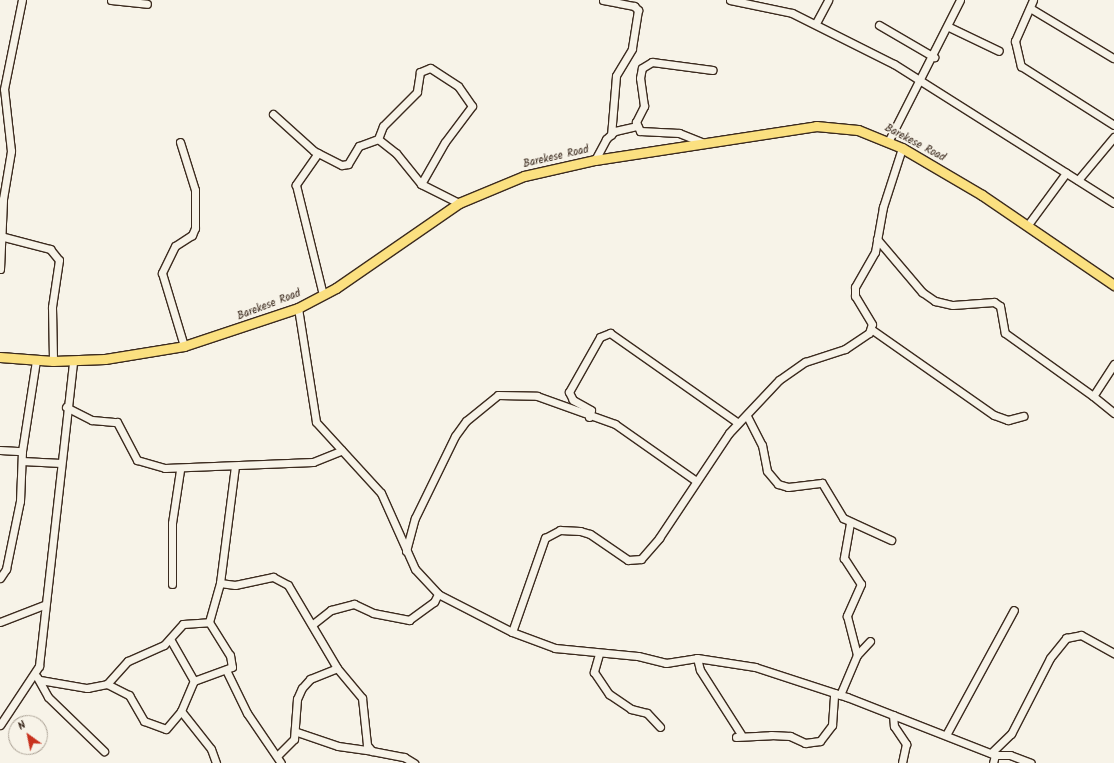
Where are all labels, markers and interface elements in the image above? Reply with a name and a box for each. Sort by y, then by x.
street label: Barekese Road [882,121,948,165]
street label: Barekese Road [522,143,590,171]
street label: Barekese Road [235,287,303,323]
north arrow [8,715,48,755]
text: N [14,716,30,735]

